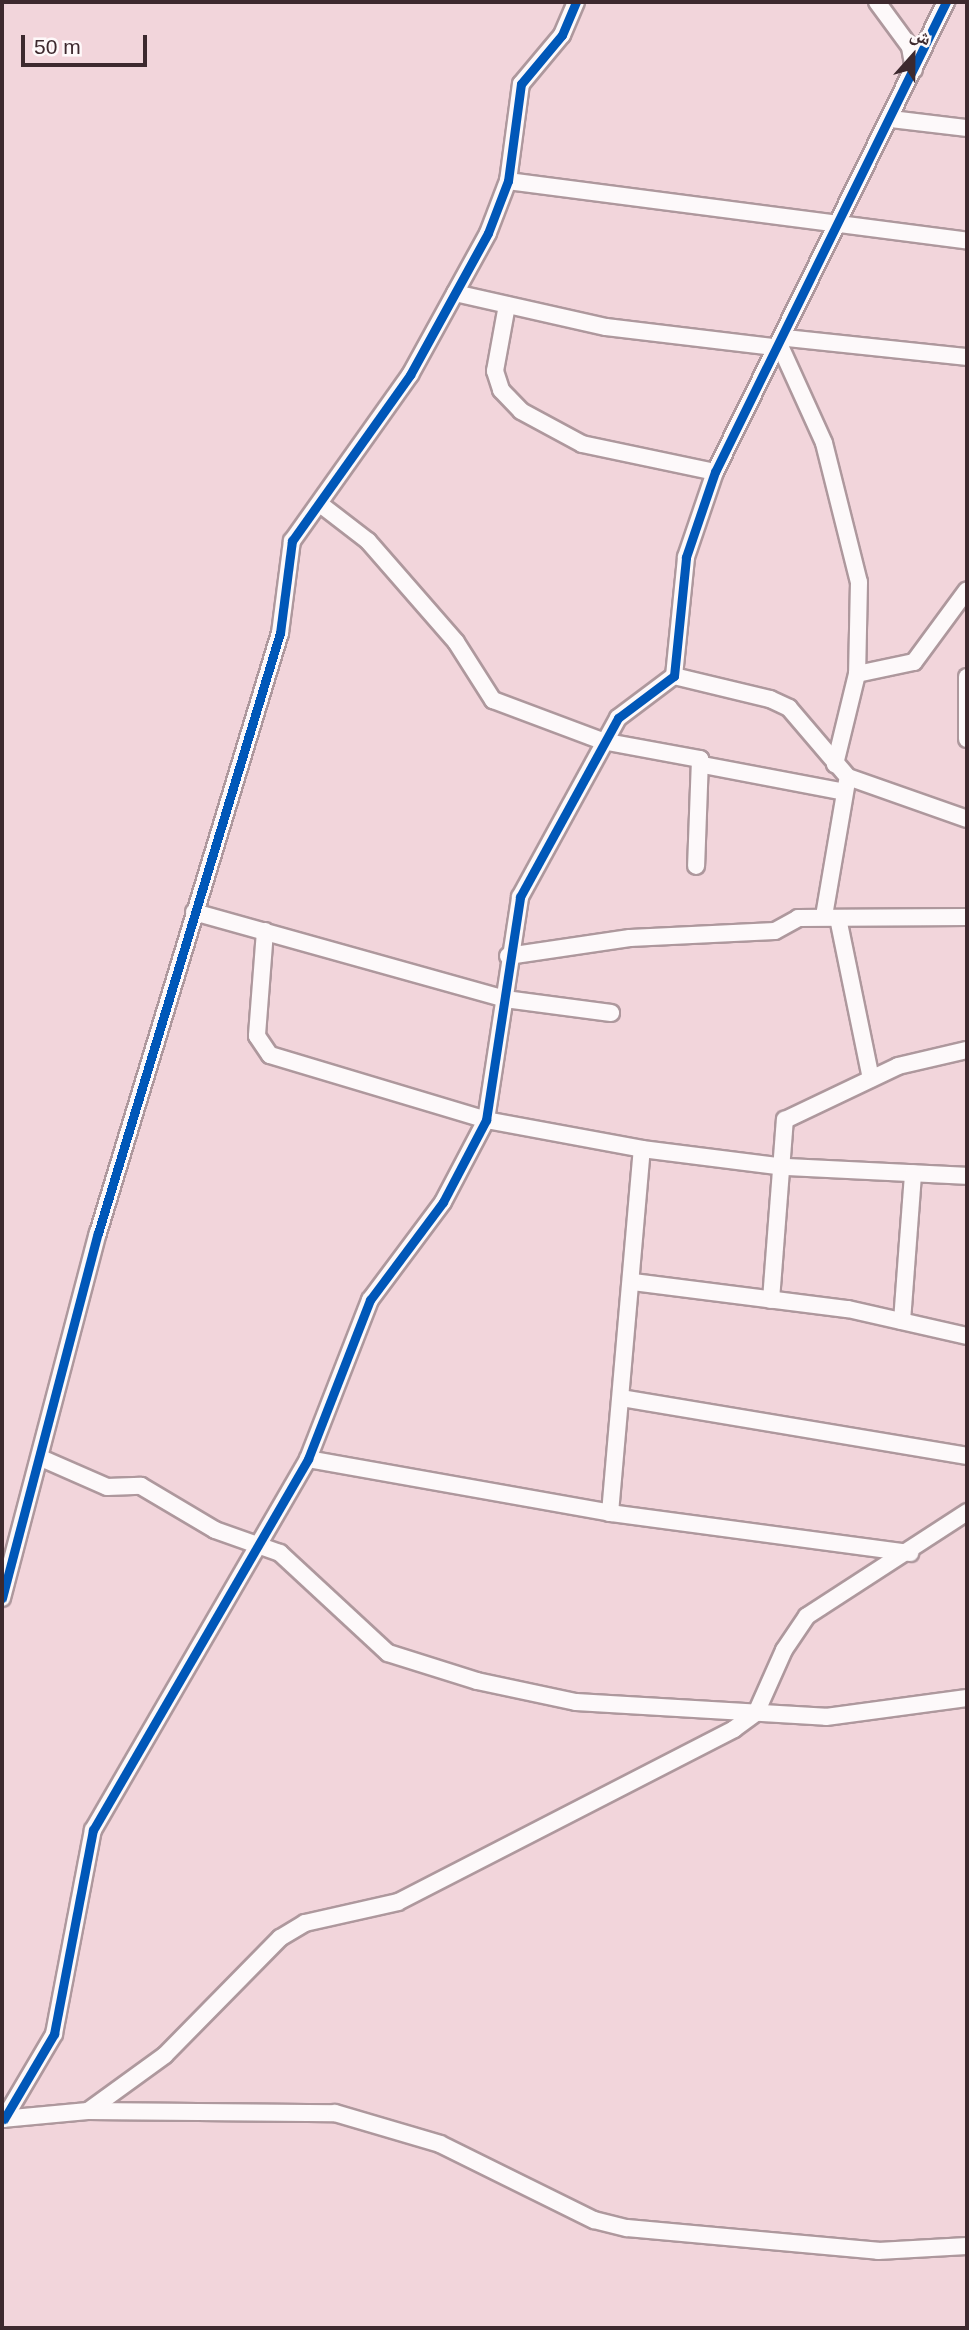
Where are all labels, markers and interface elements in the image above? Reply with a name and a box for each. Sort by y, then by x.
scale bar [24,21,150,65]
north arrow [878,21,948,91]
text: ش [908,23,934,49]
text: 50 m [34,35,81,58]

